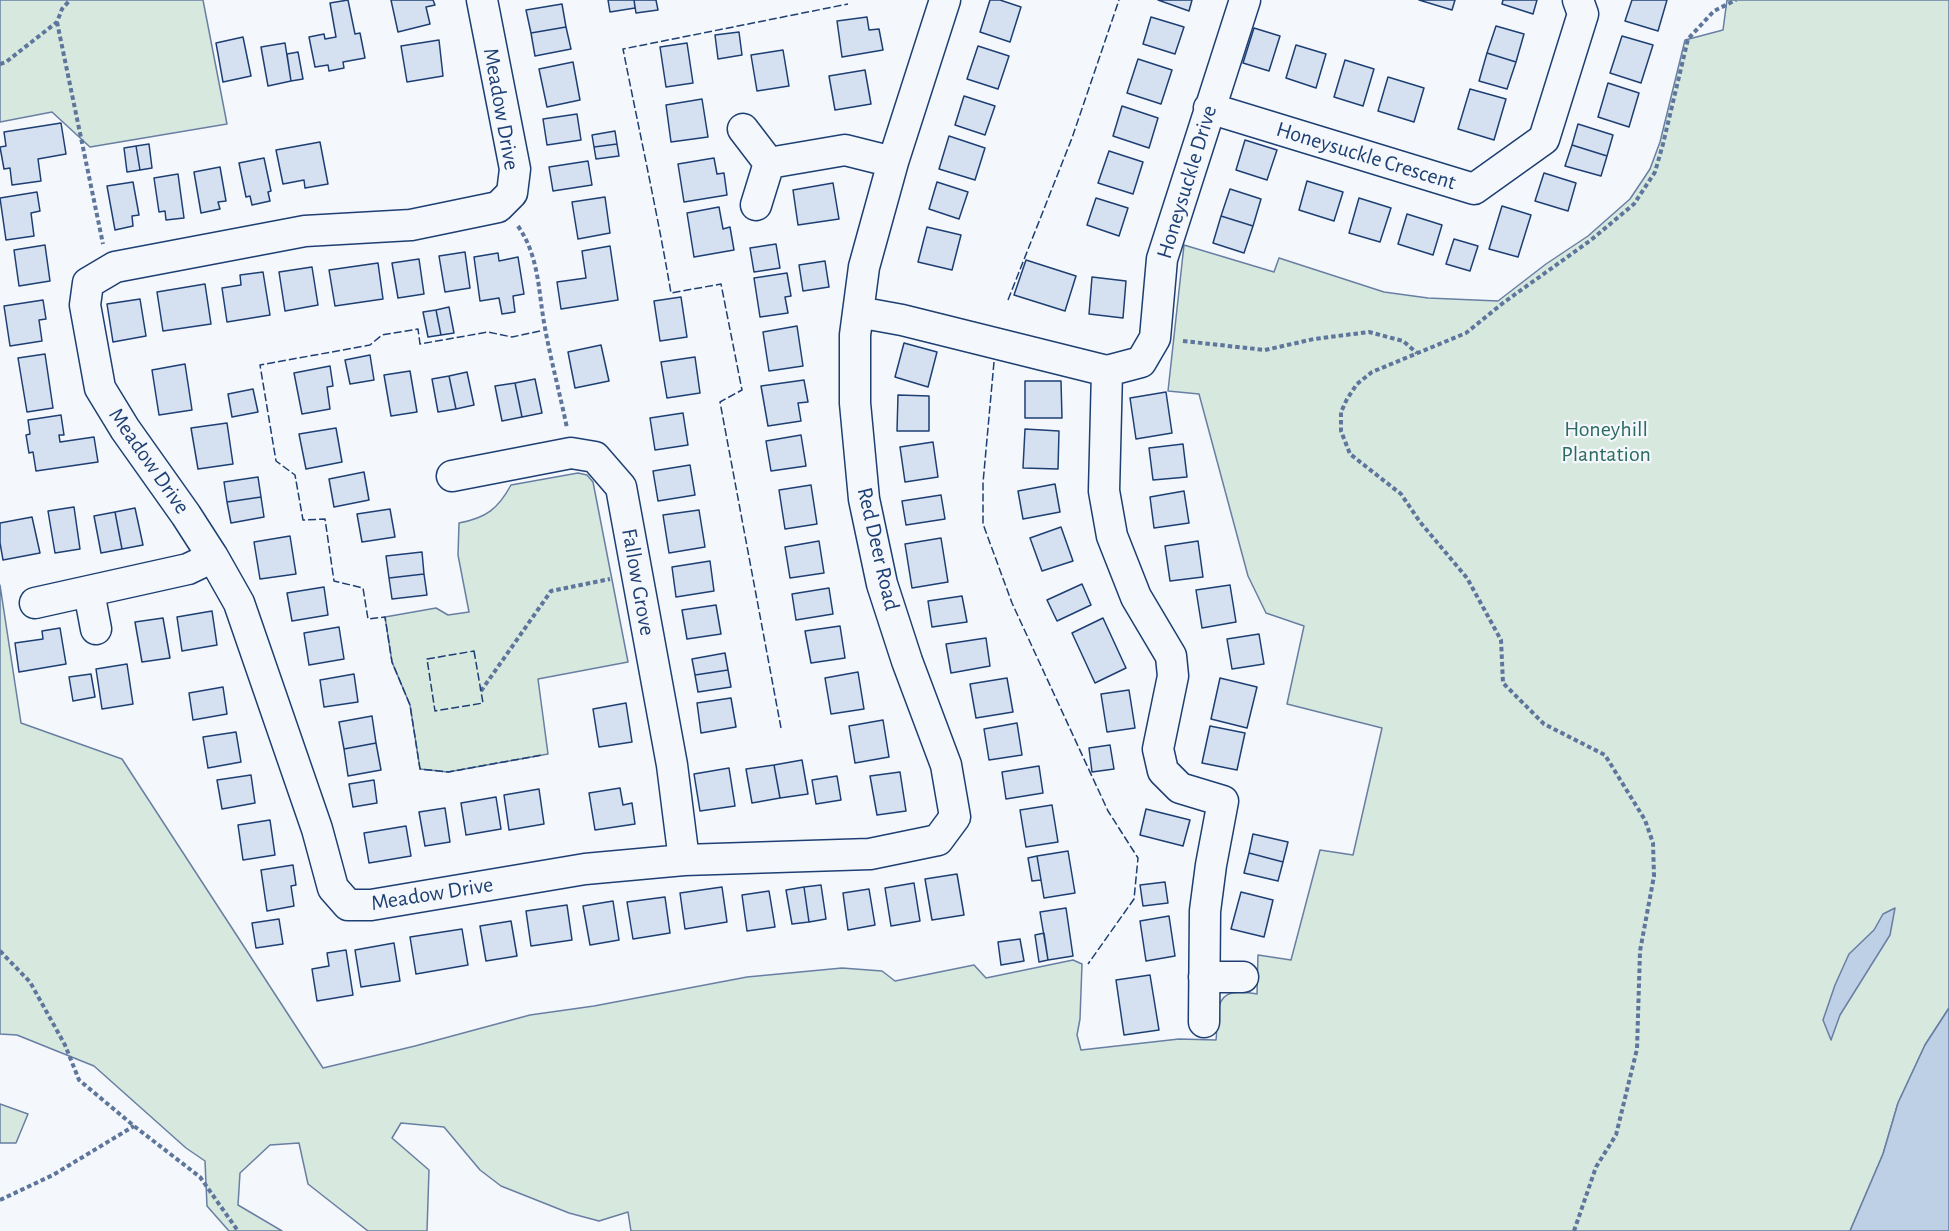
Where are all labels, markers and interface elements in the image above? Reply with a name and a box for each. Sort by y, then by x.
street label: Meadow Drive [477,46,525,172]
street label: Honeysuckle Drive [1151,102,1223,262]
street label: Honeysuckle Crescent [1273,116,1459,196]
street label: Meadow Drive [103,403,195,519]
park label: Honeyhill Plantation [1561,416,1651,468]
street label: Red Deer Road [851,485,905,613]
street label: Fallow Grove [616,526,660,638]
street label: Meadow Drive [369,871,495,917]

